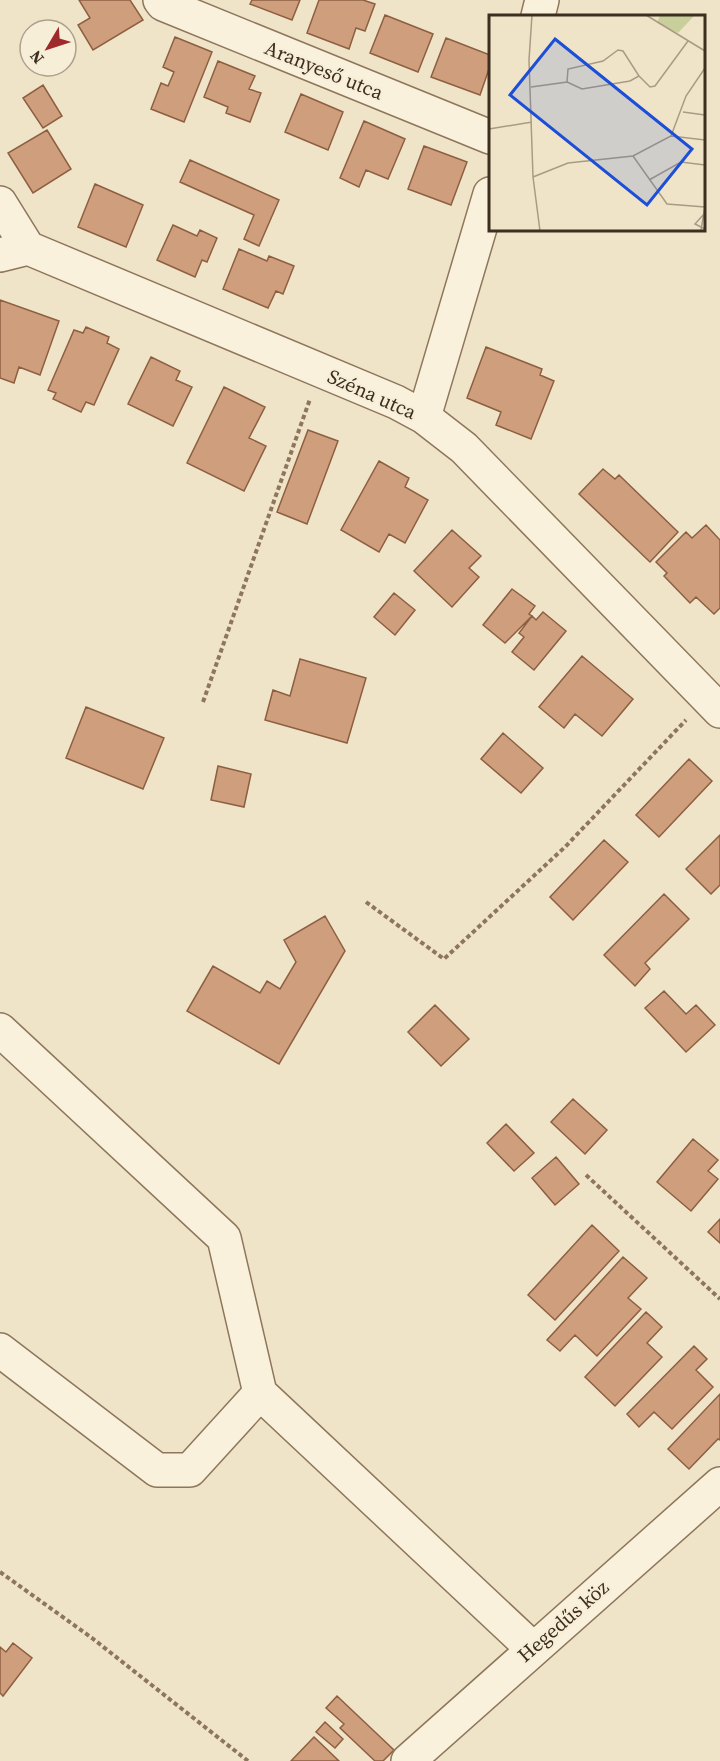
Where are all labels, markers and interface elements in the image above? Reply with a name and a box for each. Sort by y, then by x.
inset map [489,15,705,231]
north arrow [18,18,78,78]
street label: Aranyeső utca [261,33,388,107]
text: N [24,46,49,69]
street label: Széna utca [323,362,422,426]
street label: Hegedűs köz [511,1573,615,1669]

